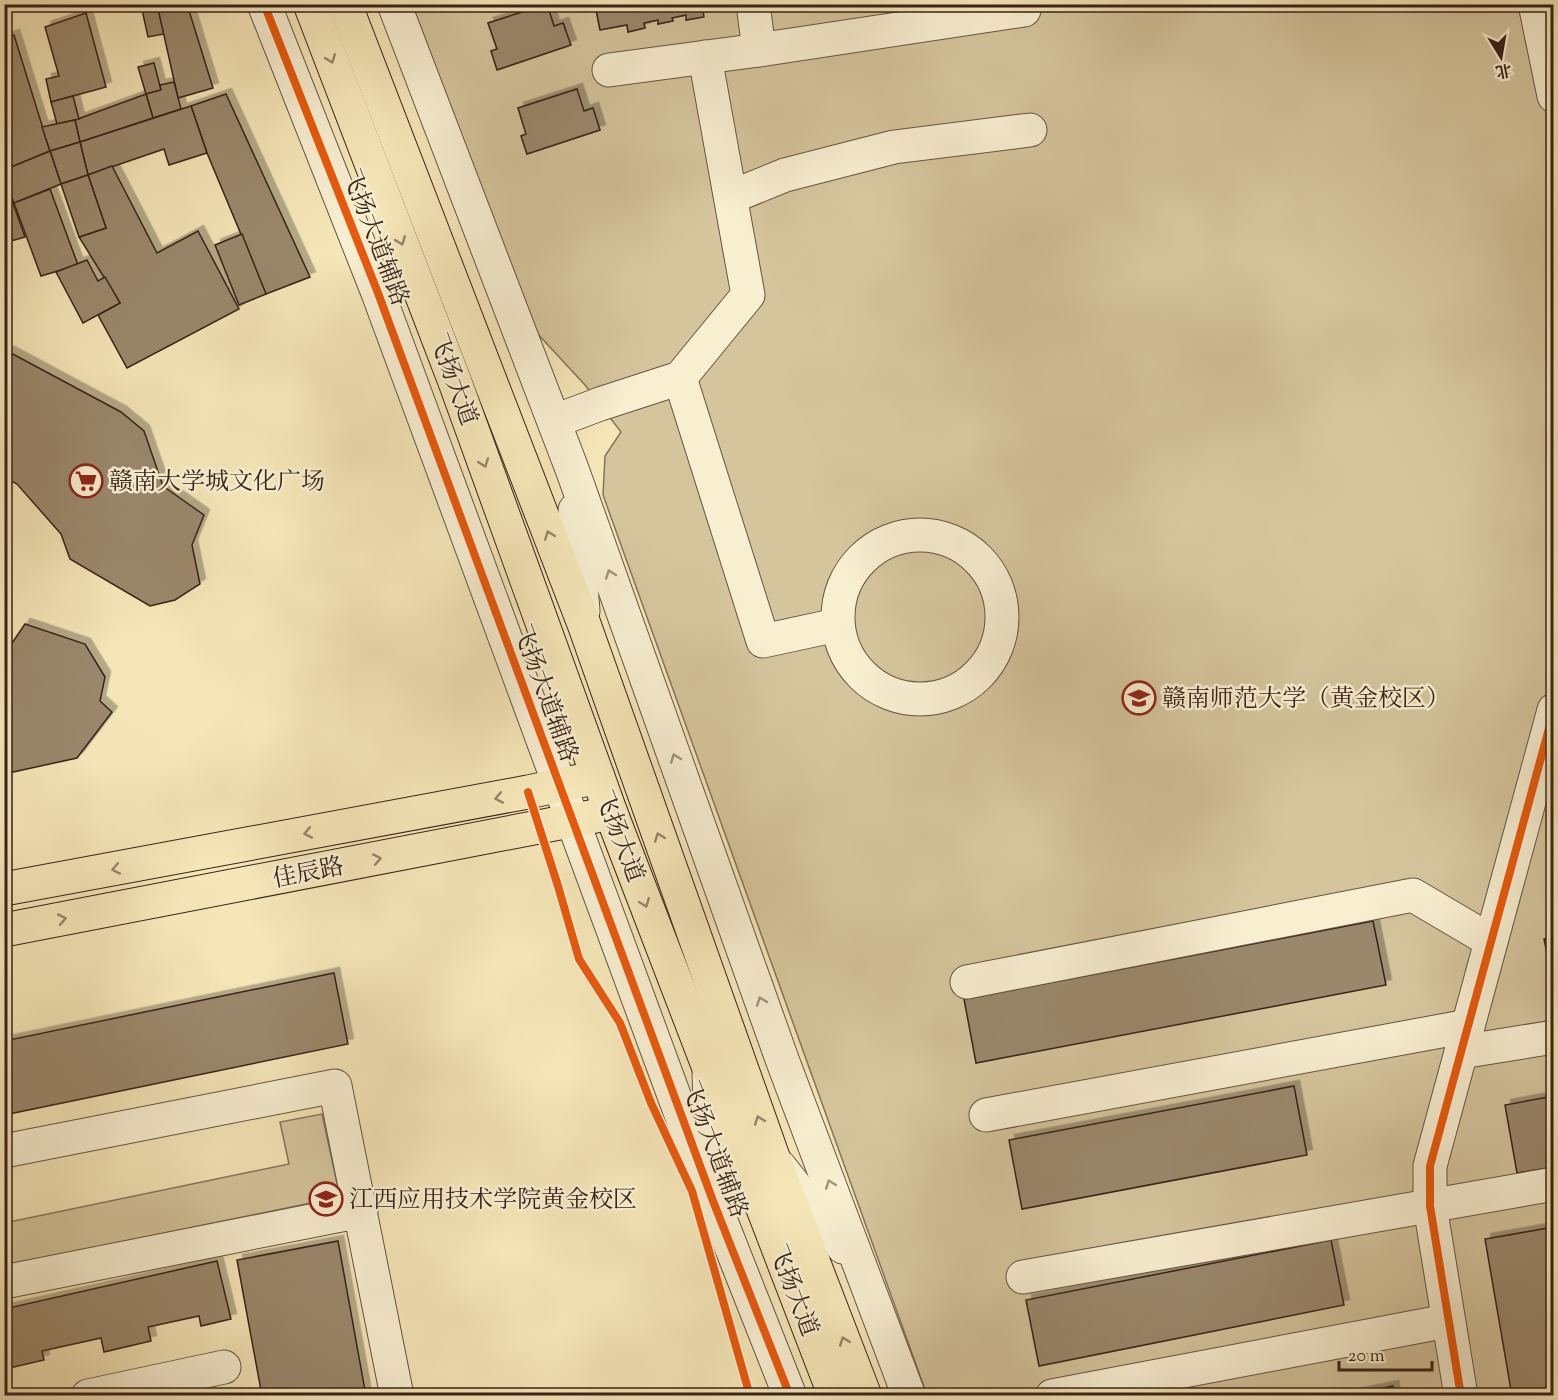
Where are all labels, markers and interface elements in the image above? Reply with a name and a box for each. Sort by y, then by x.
north arrow [1471,27,1531,87]
one-way arrow [324,53,337,64]
text: 北 [1493,56,1513,82]
street label: 飞扬大道辅路 [332,164,416,311]
one-way arrow [394,235,406,246]
street label: 飞扬大道 [420,329,485,431]
one-way arrow [477,457,490,468]
supermarket icon: 赣南大学城文化广场 [68,463,104,499]
place label: 赣南大学城文化广场 [109,466,325,500]
one-way arrow [544,530,557,541]
one-way arrow [604,569,617,580]
street label: 飞扬大道辅路 [504,620,585,767]
school or university icon: 赣南师范大学（黄金校区） [1121,680,1157,716]
place label: 赣南师范大学（黄金校区） [1162,683,1450,717]
one-way arrow [670,753,683,764]
street label: 飞扬大道 [585,786,651,888]
one-way arrow [495,791,504,803]
one-way arrow [303,826,313,839]
one-way arrow [654,832,667,843]
street label: 佳辰路 [270,850,347,898]
one-way arrow [372,853,382,866]
one-way arrow [111,862,121,875]
one-way arrow [638,897,651,907]
one-way arrow [57,913,67,926]
one-way arrow [756,996,769,1007]
street label: 飞扬大道辅路 [671,1076,755,1223]
one-way arrow [754,1115,767,1126]
one-way arrow [824,1179,837,1189]
school or university icon: 江西应用技术学院黄金校区 [308,1181,344,1217]
place label: 江西应用技术学院黄金校区 [349,1184,637,1218]
street label: 飞扬大道 [759,1240,825,1342]
scale bar [1339,1334,1432,1372]
one-way arrow [839,1336,851,1347]
text: 20 m [1348,1344,1385,1370]

